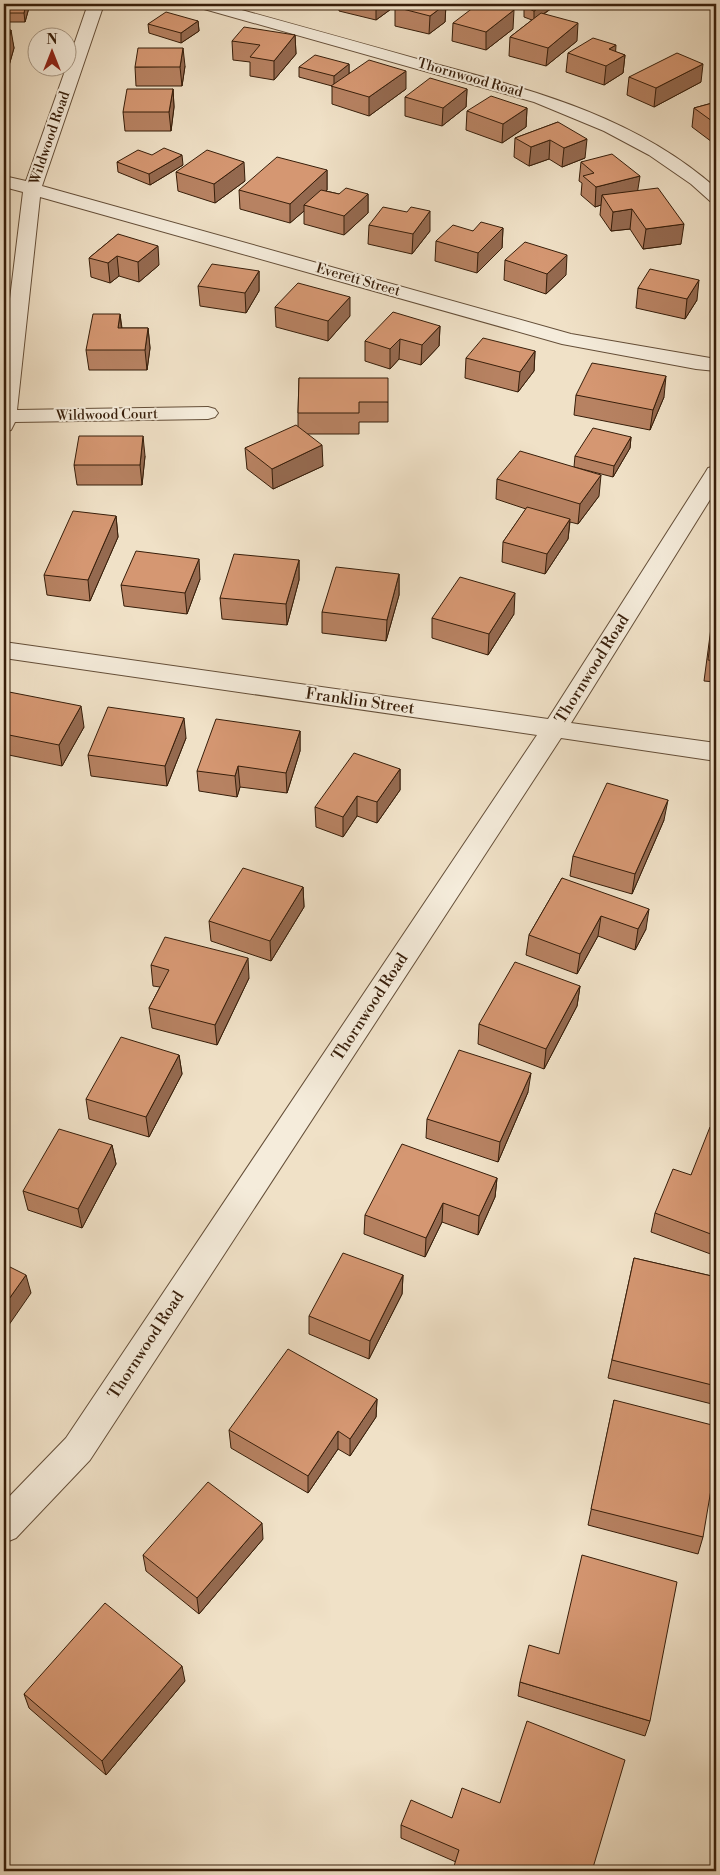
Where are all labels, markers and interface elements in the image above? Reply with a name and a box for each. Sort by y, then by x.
north arrow [28,28,78,78]
text: N [46,31,58,49]
street label: Thornwood Road [415,54,525,102]
street label: Wildwood Road [25,89,74,188]
street label: Everett Street [314,259,402,301]
street label: Wildwood Court [55,405,158,425]
street label: Thornwood Road [551,611,633,727]
street label: Franklin Street [304,683,416,719]
street label: Thornwood Road [328,949,412,1065]
street label: Thornwood Road [104,1287,188,1403]

